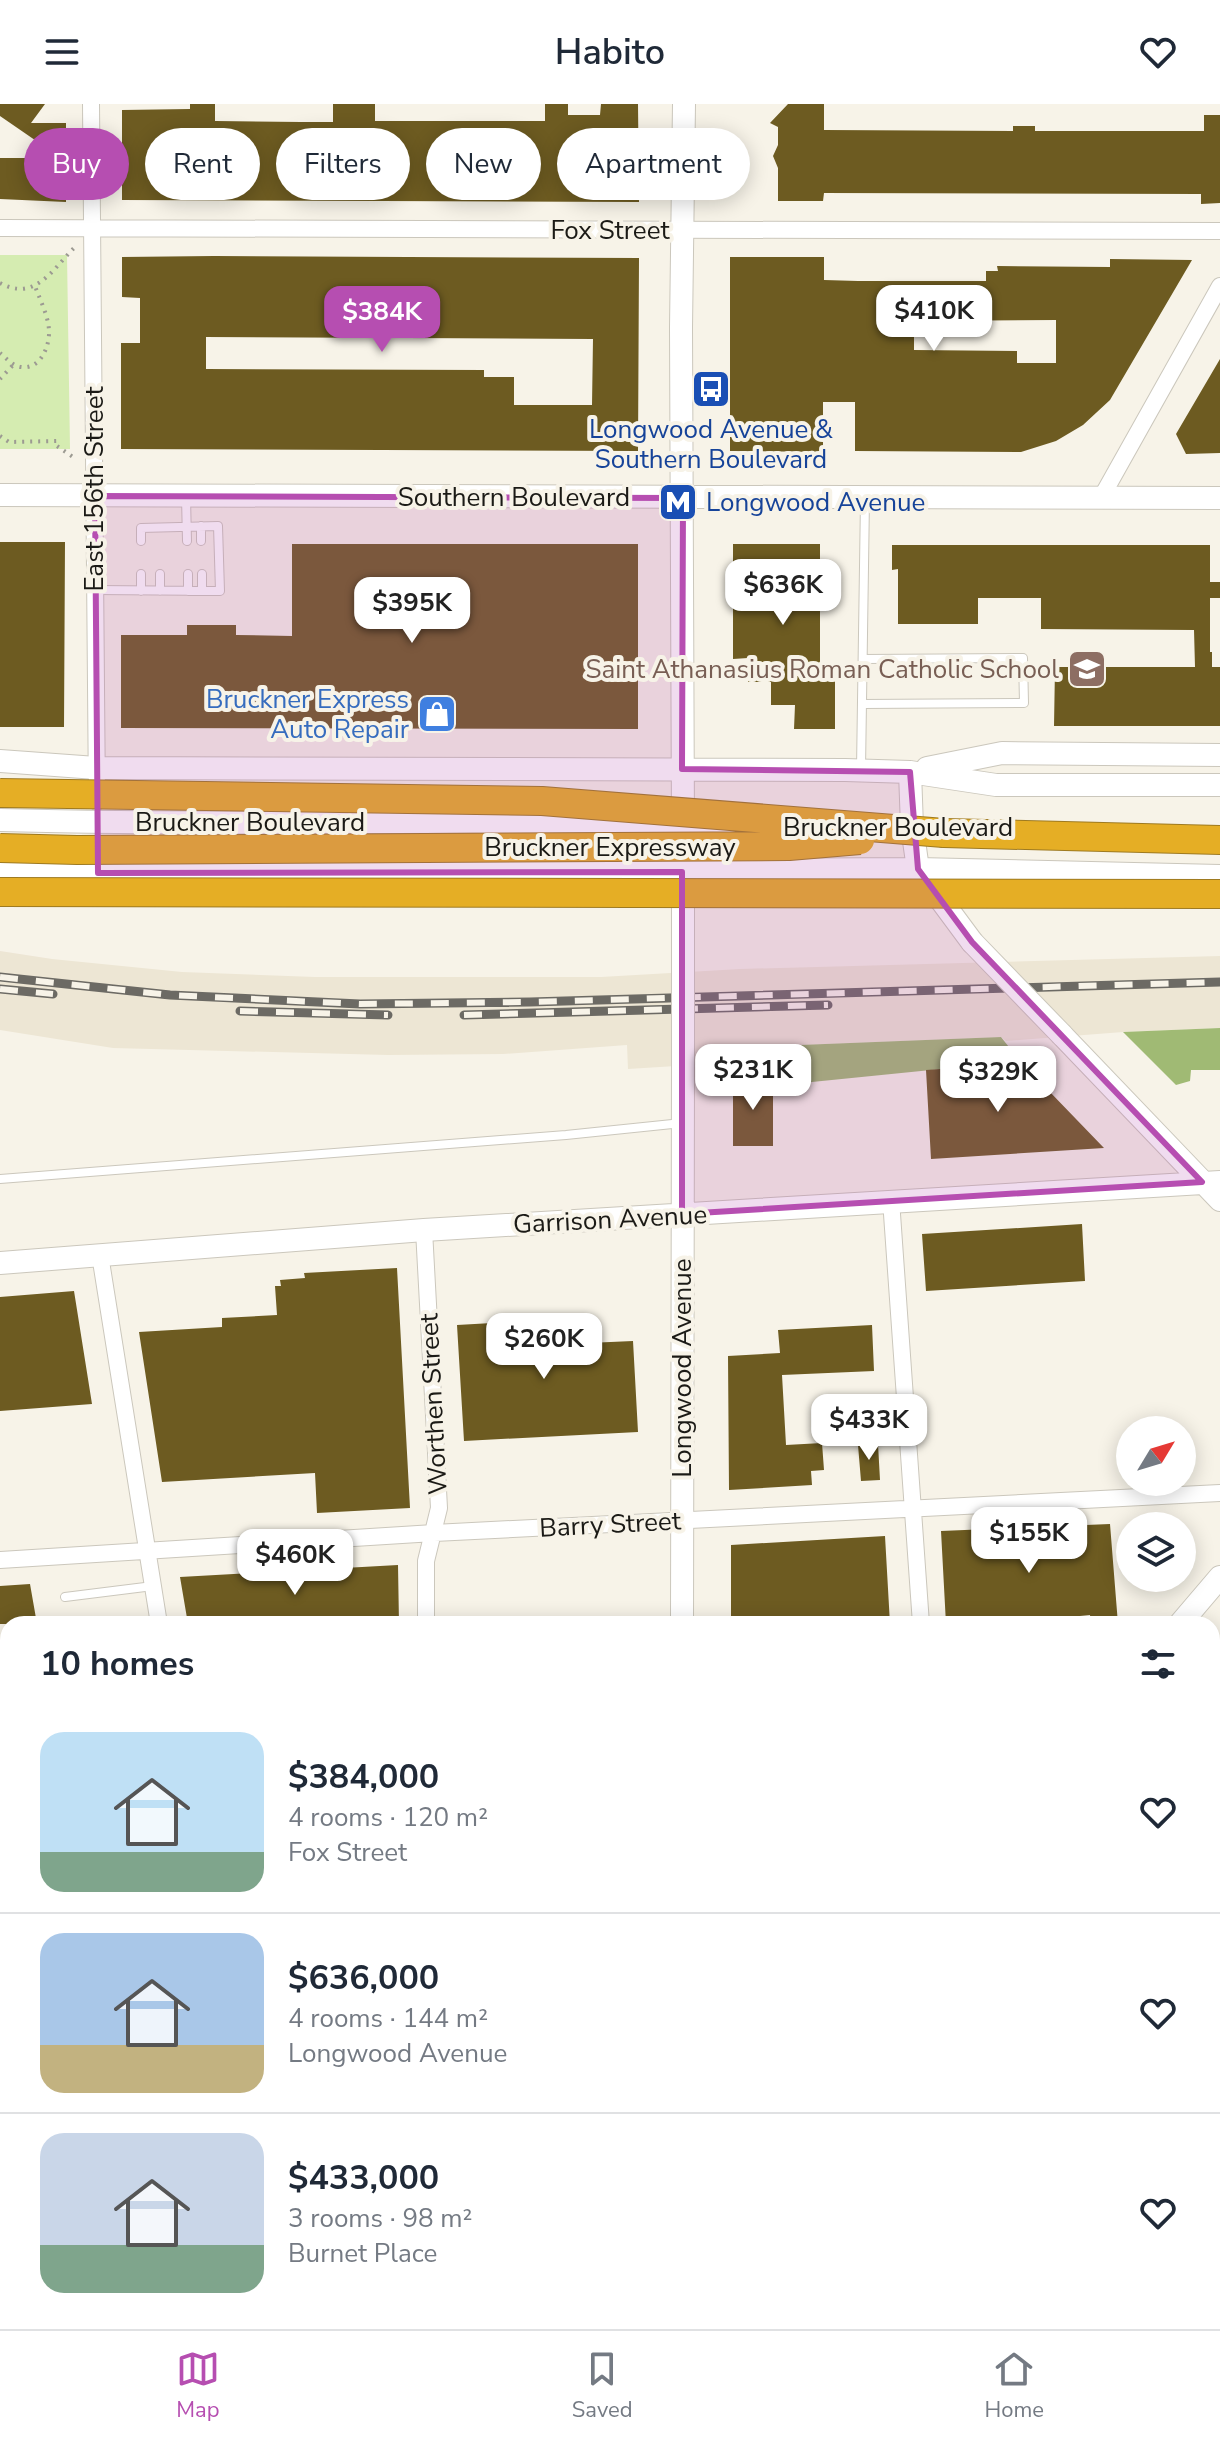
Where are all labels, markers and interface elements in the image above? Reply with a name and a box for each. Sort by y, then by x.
text: Habito [555,28,665,77]
icon: menu [40,30,84,74]
icon: heart [1136,30,1180,74]
chip: Buy [24,128,129,200]
chip: Rent [145,128,260,200]
chip: Filters [276,128,410,200]
chip: New [426,128,541,200]
chip: Apartment [557,128,750,200]
street label: Fox Street [550,213,670,248]
pin: $410K [878,285,990,353]
pin: $384K [326,286,438,354]
text: $410K [894,293,974,328]
text: $384K [342,294,422,329]
bus stop icon: Longwood Avenue & Southern Boulevard [690,368,732,410]
street label: East 156th Street [77,386,112,592]
place label: Longwood Avenue & Southern Boulevard [589,412,833,477]
street label: Southern Boulevard [398,480,630,515]
metro station icon: Longwood Avenue [657,481,699,523]
place label: Longwood Avenue [706,485,925,520]
pin: $636K [727,559,839,627]
text: $636K [743,567,823,602]
pin: $395K [356,577,468,645]
text: $395K [372,585,452,620]
school or university icon: Saint Athanasius Roman Catholic School [1066,648,1108,690]
place label: Saint Athanasius Roman Catholic School [585,652,1059,687]
place label: Bruckner Express Auto Repair [206,682,410,747]
shop icon: Bruckner Express Auto Repair [416,693,458,735]
street label: Bruckner Boulevard [135,805,365,840]
street label: Bruckner Boulevard [783,810,1013,845]
street label: Bruckner Expressway [484,830,736,865]
pin: $231K [697,1044,809,1112]
pin: $329K [942,1046,1054,1114]
text: $231K [713,1052,793,1087]
text: $329K [958,1054,1038,1089]
street label: Garrison Avenue [512,1197,708,1242]
street label: Longwood Avenue [665,1258,700,1478]
street label: Worthen Street [411,1311,456,1496]
pin: $260K [488,1313,600,1381]
text: $260K [504,1321,584,1356]
pin: $433K [813,1394,925,1462]
text: $433K [829,1402,909,1437]
north arrow [1116,1416,1196,1496]
map controls [1116,1416,1196,1592]
street label: Barry Street [538,1503,683,1546]
pin: $155K [973,1507,1085,1575]
button: layers [1116,1512,1196,1592]
text: $155K [989,1515,1069,1550]
pin: $460K [239,1529,351,1597]
text: $460K [255,1537,335,1572]
text: 10 homes [40,1641,194,1687]
icon: filters [1136,1642,1180,1686]
text: $384,000 [288,1754,439,1800]
icon: home [104,1764,200,1860]
icon: heart [1136,1790,1180,1834]
text: 4 rooms · 120 m² [288,1800,488,1835]
text: Fox Street [288,1835,407,1870]
text: $636,000 [288,1955,439,2001]
icon: home [104,1965,200,2061]
icon: heart [1136,1991,1180,2035]
text: 4 rooms · 144 m² [288,2001,488,2036]
text: Longwood Avenue [288,2036,507,2071]
text: $433,000 [288,2155,439,2201]
icon: home [104,2165,200,2261]
icon: heart [1136,2191,1180,2235]
text: 3 rooms · 98 m² [288,2201,472,2236]
text: Burnet Place [288,2236,437,2271]
tab: Map [176,2347,220,2425]
tab: Saved [572,2347,633,2425]
tab: Home [985,2347,1044,2425]

